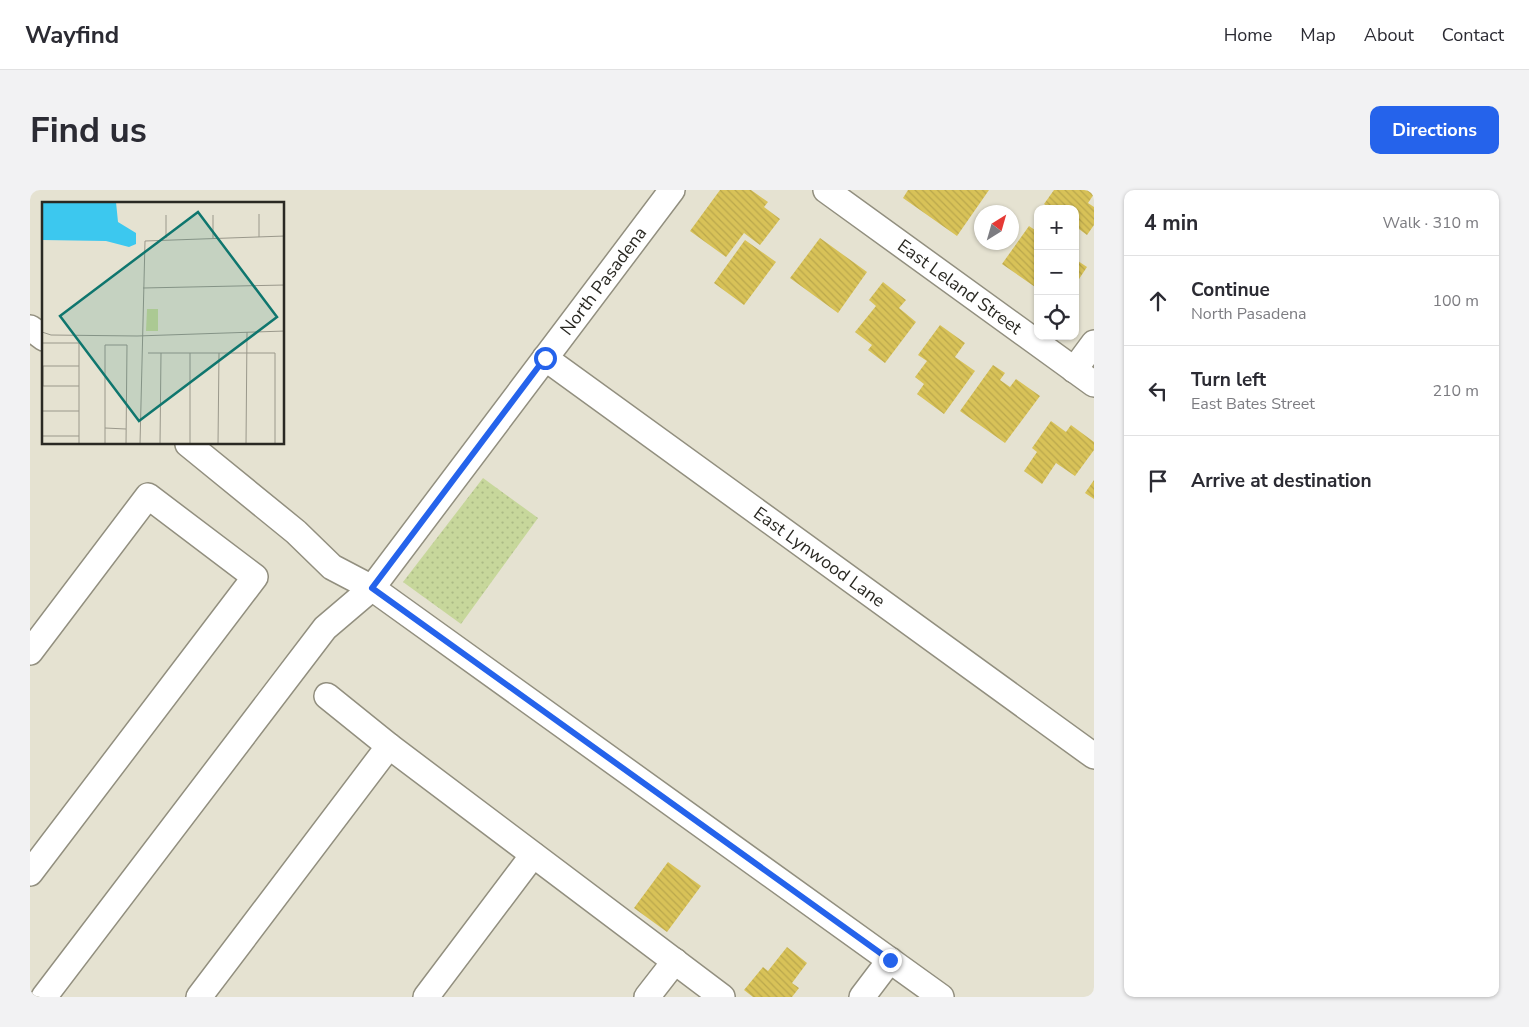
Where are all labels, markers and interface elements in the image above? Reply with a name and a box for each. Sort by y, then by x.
text: Wayfind [25,19,119,51]
text: Home [1224,23,1272,47]
text: Map [1300,23,1336,47]
text: About [1364,23,1414,47]
text: Contact [1442,23,1504,47]
button: Directions [1370,106,1499,154]
text: Find us [30,107,147,154]
inset map [42,202,285,445]
north arrow [974,205,1019,250]
map controls [1034,205,1079,340]
button: + [1034,205,1079,250]
text: 4 min [1144,209,1198,237]
text: Walk · 310 m [1383,212,1479,234]
street label: North Pasadena [555,222,652,340]
street label: East Leland Street [893,234,1027,340]
button: − [1034,250,1079,295]
text: Continue [1191,277,1270,303]
icon: ahead [1144,287,1172,315]
text: 100 m [1432,290,1479,312]
button: locate [1034,295,1079,340]
text: North Pasadena [1191,303,1307,325]
route start [534,347,557,370]
text: Turn left [1191,367,1266,393]
icon: left [1144,377,1172,405]
text: 210 m [1432,380,1479,402]
text: East Bates Street [1191,393,1315,415]
icon: arrive [1144,467,1172,495]
text: Arrive at destination [1191,468,1372,494]
street label: East Lynwood Lane [749,501,890,613]
route end [879,949,902,972]

